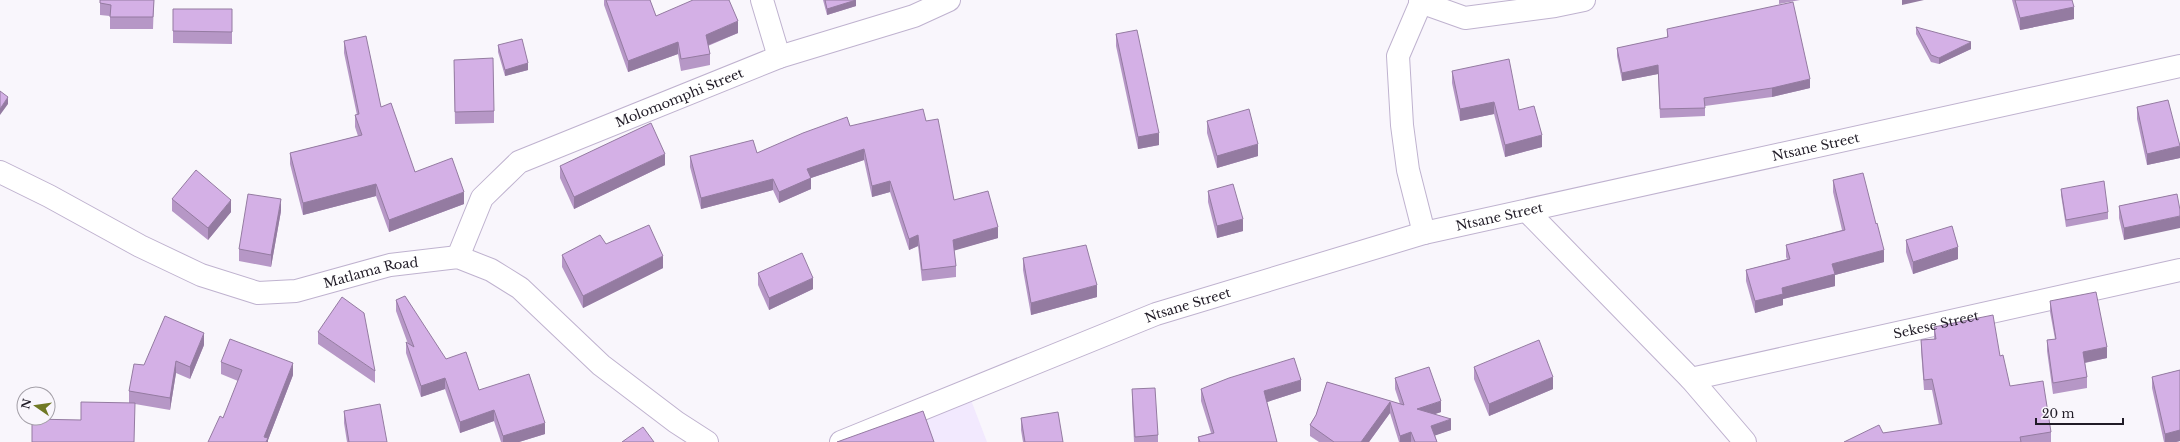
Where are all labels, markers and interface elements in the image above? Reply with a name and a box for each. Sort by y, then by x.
street label: Molomomphi Street [613,64,746,131]
street label: Ntsane Street [1770,129,1861,165]
street label: Ntsane Street [1454,199,1545,235]
street label: Matlama Road [322,254,419,292]
street label: Ntsane Street [1142,284,1233,327]
street label: Sekese Street [1892,307,1981,343]
north arrow [16,386,56,426]
text: N [18,396,34,410]
scale bar [2036,400,2123,426]
text: 20 m [2042,406,2074,421]

